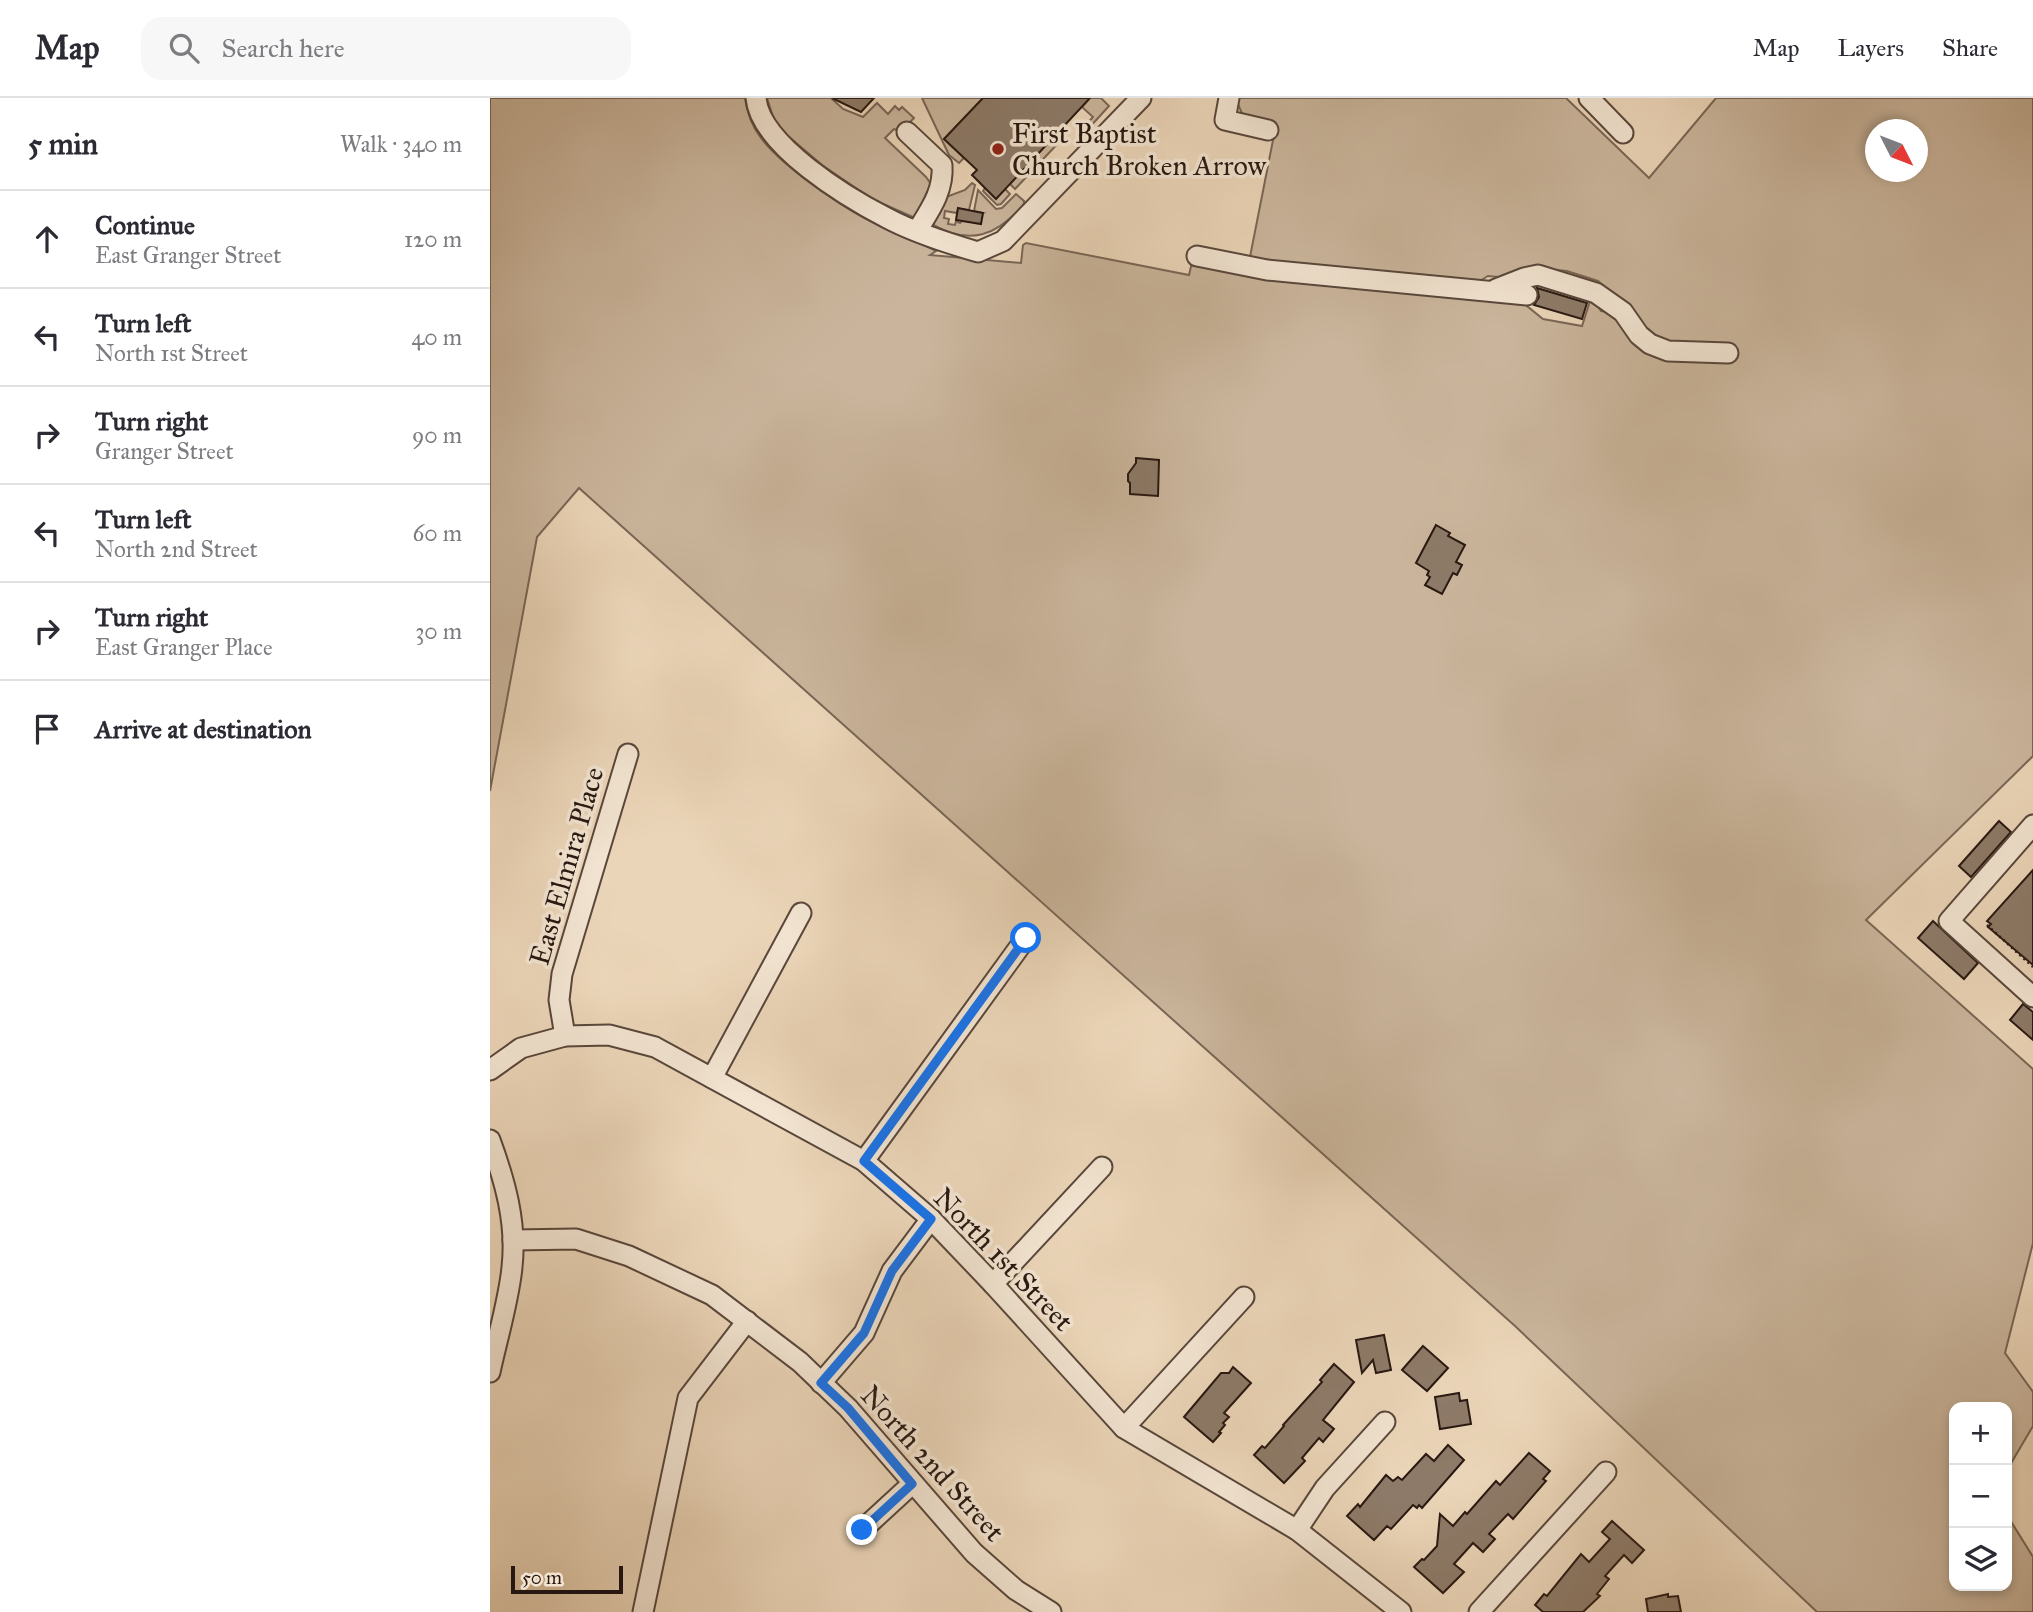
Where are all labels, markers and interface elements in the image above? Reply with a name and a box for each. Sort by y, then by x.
search box [141,17,631,80]
text: Map [35,28,99,68]
icon: search [165,29,203,67]
text: Search here [221,32,345,64]
text: Map [1753,33,1800,63]
text: Layers [1838,33,1904,63]
text: Share [1942,33,1998,63]
place label: First Baptist Church Broken Arrow [1012,116,1267,183]
north arrow [1865,119,1928,182]
text: 5 min [28,126,98,162]
text: Walk · 340 m [340,130,462,158]
marker: First Baptist Church Broken Arrow [990,141,1006,157]
text: Continue [95,209,195,241]
icon: ahead [28,220,66,258]
text: 120 m [404,225,462,253]
text: East Granger Street [95,241,281,269]
text: Turn left [95,307,191,339]
icon: left [28,318,66,356]
text: 40 m [412,323,462,351]
text: North 1st Street [95,339,248,367]
text: Turn right [95,405,208,437]
icon: right [28,416,66,454]
text: 90 m [412,421,462,449]
text: Granger Street [95,437,234,465]
text: Turn left [95,503,191,535]
icon: left [28,514,66,552]
text: 60 m [413,519,462,547]
text: North 2nd Street [95,535,258,563]
text: Turn right [95,601,208,633]
icon: right [28,612,66,650]
text: 30 m [415,617,462,645]
text: East Granger Place [95,633,273,661]
icon: arrive [28,710,66,748]
text: Arrive at destination [95,713,312,745]
street label: East Elmira Place [522,763,611,969]
route start [1010,922,1041,953]
street label: North 1st Street [926,1180,1081,1339]
street label: North 2nd Street [853,1378,1012,1549]
map controls [1949,1402,2012,1591]
button: + [1949,1402,2012,1465]
button: − [1949,1465,2012,1528]
route end [846,1514,877,1545]
button: layers [1949,1528,2012,1591]
scale bar [511,1563,623,1595]
text: 50 m [522,1566,562,1589]

